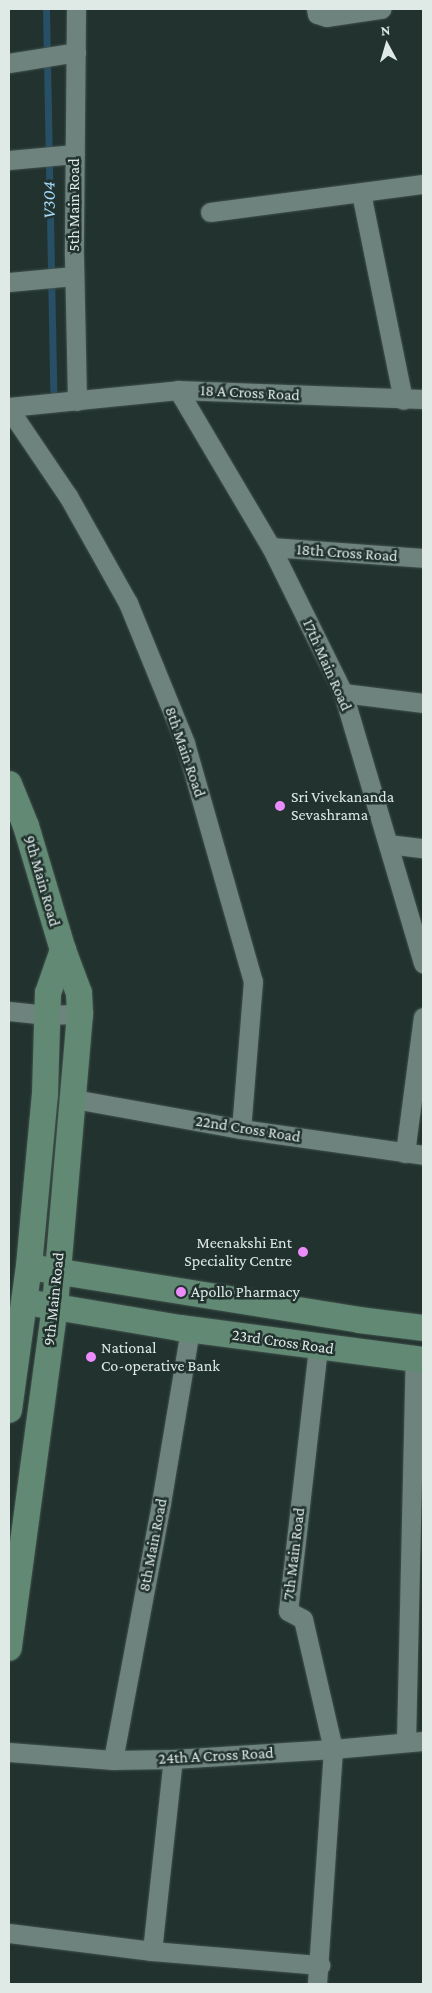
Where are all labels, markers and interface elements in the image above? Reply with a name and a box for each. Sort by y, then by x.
north arrow [362,20,412,70]
text: N [380,22,391,39]
street label: 5th Main Road [64,158,84,252]
water label: V304 [38,181,60,219]
street label: 18 A Cross Road [200,381,300,405]
street label: 18th Cross Road [296,540,398,566]
street label: 17th Main Road [298,616,356,714]
street label: 8th Main Road [161,704,209,800]
place label: Sri Vivekananda Sevashrama [291,787,394,825]
marker: Sri Vivekananda Sevashrama [273,799,287,813]
street label: 9th Main Road [20,833,64,929]
street label: 22nd Cross Road [194,1111,302,1147]
place label: Meenakshi Ent Speciality Centre [184,1233,292,1271]
marker: Meenakshi Ent Speciality Centre [296,1245,310,1259]
street label: 9th Main Road [40,1251,68,1347]
place label: Apollo Pharmacy [191,1282,300,1302]
marker: Apollo Pharmacy [175,1286,187,1298]
street label: 23rd Cross Road [231,1325,335,1359]
place label: National Co-operative Bank [101,1338,220,1376]
marker: National Co-operative Bank [85,1351,97,1363]
street label: 8th Main Road [135,1497,171,1593]
street label: 7th Main Road [279,1507,309,1601]
street label: 24th A Cross Road [158,1743,274,1769]

